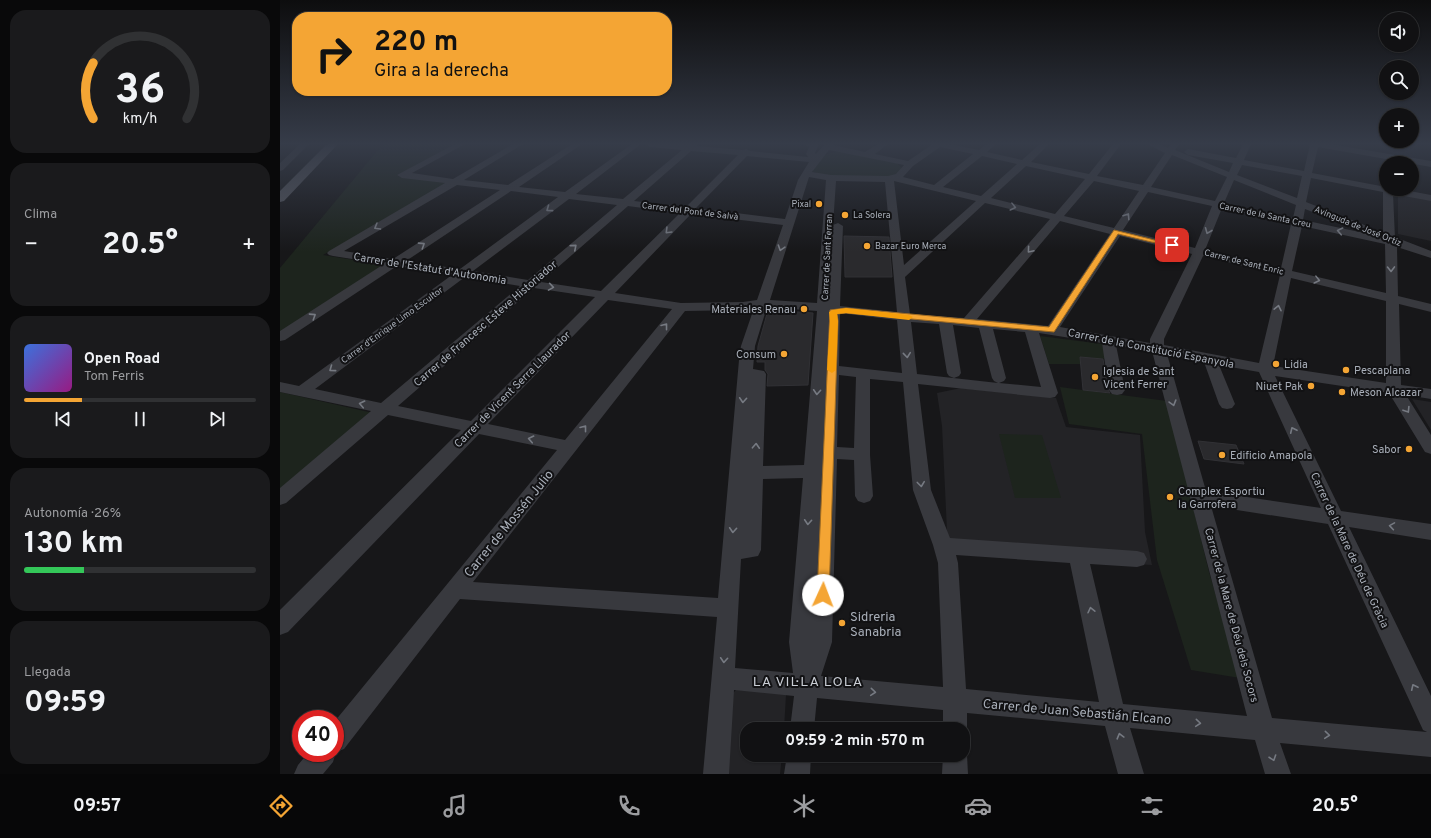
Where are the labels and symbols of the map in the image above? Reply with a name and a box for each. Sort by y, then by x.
place label: Pixal [792,199,811,210]
marker: Pixal [814,199,824,209]
street label: Carrer del Pont de Salvà [641,200,739,223]
street label: Carrer de la Santa Creu [1218,200,1312,231]
one-way arrow [1010,202,1017,210]
one-way arrow [546,204,553,211]
street label: Avinguda de José Ortiz [1313,204,1403,249]
marker: La Solera [840,210,850,220]
place label: La Solera [853,210,891,221]
street label: Carrer de Sant Ferran [820,213,835,301]
one-way arrow [1122,213,1130,220]
one-way arrow [374,223,381,230]
one-way arrow [665,226,673,234]
one-way arrow [1205,226,1213,234]
pin [1155,228,1189,262]
one-way arrow [1336,228,1343,236]
marker: Bazar Euro Merca [862,241,872,251]
place label: Bazar Euro Merca [875,241,947,252]
one-way arrow [418,243,425,250]
one-way arrow [569,244,577,252]
one-way arrow [777,244,785,251]
one-way arrow [1028,245,1035,252]
street label: Carrer de Sant Enric [1203,247,1285,278]
street label: Carrer de l'Estatut d'Autonomia [352,250,508,288]
street label: Carrer de Francesc Esteve Historiador [411,257,561,390]
one-way arrow [1387,266,1396,272]
one-way arrow [1313,275,1320,284]
one-way arrow [548,282,554,291]
street label: Carrer d'Enrique Limo Escultor [339,284,446,366]
place label: Materiales Renau [711,303,796,317]
marker: Materiales Renau [799,304,809,314]
one-way arrow [1274,305,1282,311]
one-way arrow [309,313,316,321]
one-way arrow [660,324,667,331]
street label: Carrer de la Constitució Espanyola [1067,326,1235,372]
street label: Carrer de Vicent Serra Llaurador [451,328,575,451]
place label: Consum [736,348,776,362]
marker: Consum [779,349,789,359]
one-way arrow [902,352,911,358]
place label: Lidia [1284,358,1308,372]
marker: Lidia [1271,359,1281,369]
one-way arrow [329,364,336,371]
place label: Pescaplana [1354,364,1410,378]
place label: Iglesia de Sant Vicent Ferrer [1103,365,1175,392]
marker: Pescaplana [1341,365,1351,375]
marker: Iglesia de Sant Vicent Ferrer [1090,372,1100,382]
place label: Niuet Pak [1255,380,1303,394]
marker: Niuet Pak [1306,381,1316,391]
place label: Meson Alcazar [1350,386,1422,400]
marker: Meson Alcazar [1337,387,1347,397]
one-way arrow [812,389,821,395]
one-way arrow [738,397,747,403]
one-way arrow [1168,400,1177,407]
one-way arrow [359,401,366,409]
one-way arrow [1402,405,1409,412]
one-way arrow [580,426,587,433]
one-way arrow [1290,427,1298,434]
one-way arrow [528,436,534,444]
one-way arrow [752,443,760,449]
place label: Sabor [1372,443,1402,457]
marker: Sabor [1404,444,1414,454]
place label: Edificio Amapola [1230,449,1312,463]
marker: Edificio Amapola [1217,450,1227,460]
street label: Carrer de Mossén Julio [461,467,558,581]
street label: Carrer de la Mare de Déu de Gràcia [1307,470,1391,631]
one-way arrow [916,481,925,488]
place label: Complex Esportiu la Garrofera [1178,485,1265,512]
marker: Complex Esportiu la Garrofera [1165,492,1175,502]
one-way arrow [804,519,812,525]
one-way arrow [1389,522,1396,531]
street label: Carrer de la Mare de Déu dels Socors [1201,526,1261,704]
one-way arrow [729,527,738,533]
position arrow [802,574,844,616]
one-way arrow [1087,607,1095,613]
place label: Sidreria Sanabria [850,610,901,641]
marker: Sidreria Sanabria [837,618,847,628]
one-way arrow [720,657,729,663]
district label: LA VIL·LA LOLA [753,674,863,691]
one-way arrow [1411,683,1419,691]
one-way arrow [870,687,876,696]
street label: Carrer de Juan Sebastián Elcano [982,697,1172,729]
speed limit sign: 40 [292,710,344,762]
one-way arrow [1195,718,1201,727]
one-way arrow [1324,730,1330,739]
one-way arrow [1116,733,1125,740]
one-way arrow [1268,754,1276,761]

